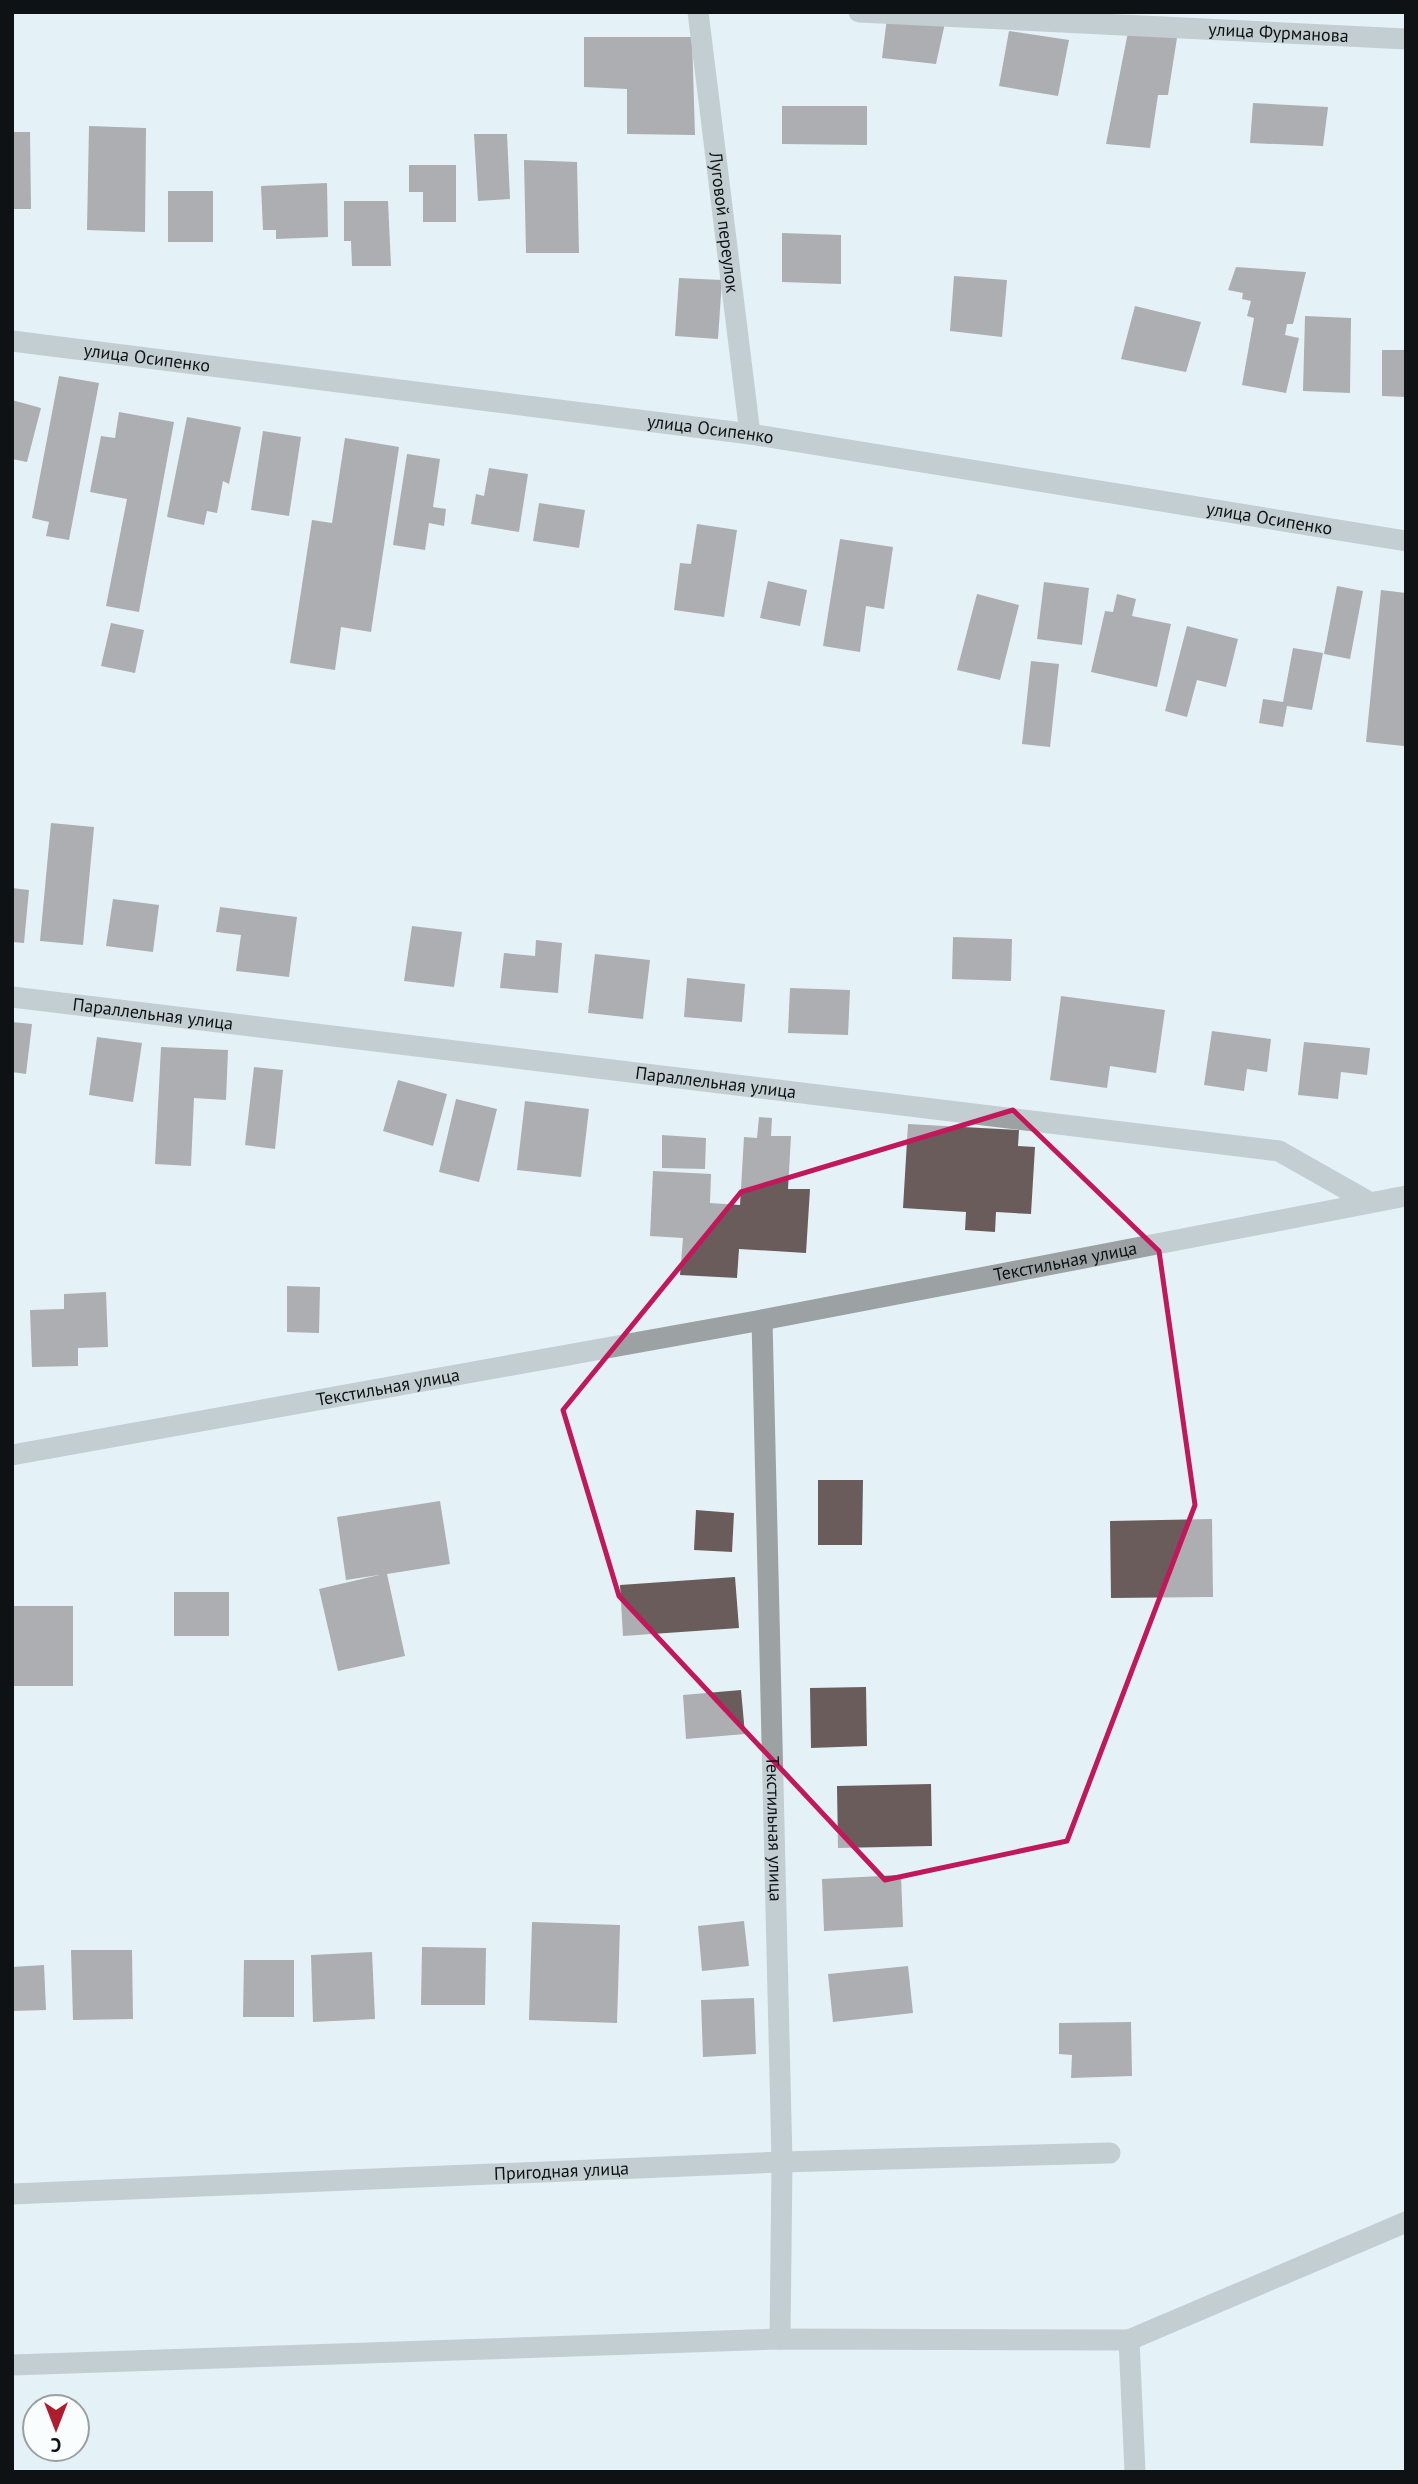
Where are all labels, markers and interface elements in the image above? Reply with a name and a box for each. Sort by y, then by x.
street label: улица Фурманова [1208,17,1349,47]
street label: Луговой переулок [704,150,745,295]
street label: улица Осипенко [82,338,212,377]
street label: улица Осипенко [646,409,776,449]
street label: улица Осипенко [1205,497,1334,540]
street label: Параллельная улица [71,992,235,1035]
street label: Параллельная улица [634,1061,798,1103]
street label: Текстильная улица [992,1236,1139,1286]
street label: Текстильная улица [314,1363,461,1411]
street label: Текстильная улица [761,1756,788,1902]
street label: Пригодная улица [494,2156,629,2185]
north arrow [21,2393,91,2463]
text: С [50,2433,61,2457]

